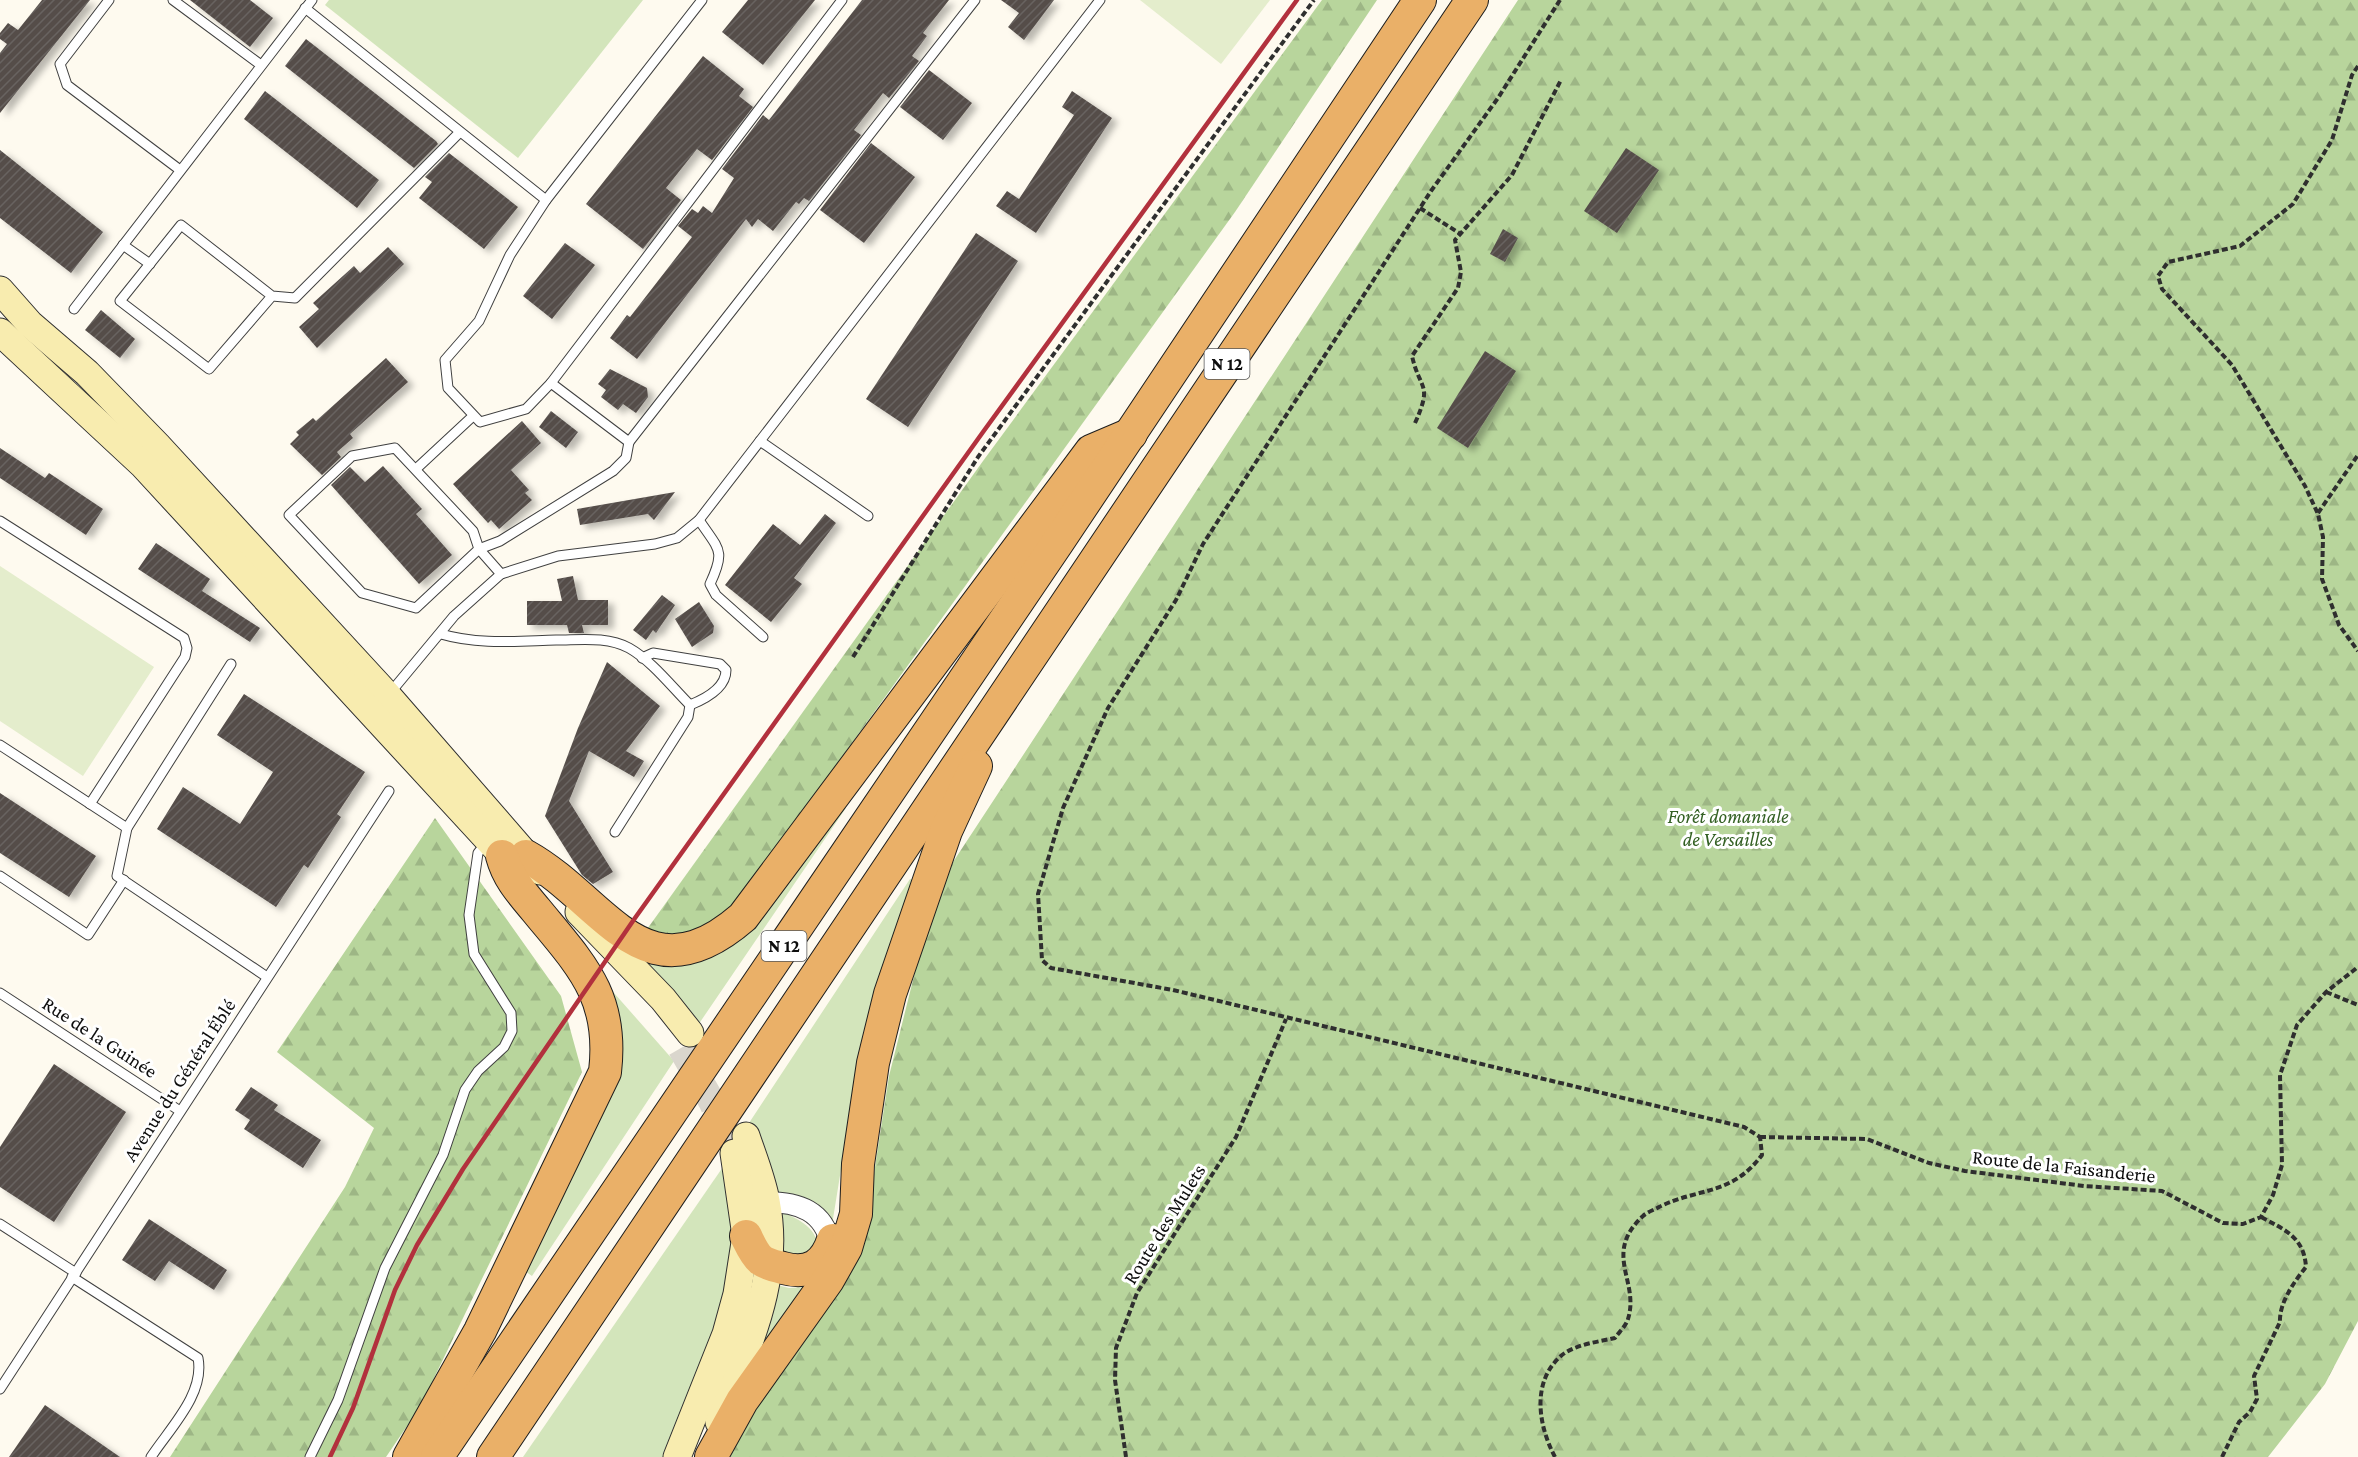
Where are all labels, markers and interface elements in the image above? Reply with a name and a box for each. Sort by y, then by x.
road number: N 12 [1204,349,1250,379]
park label: Forêt domaniale de Versailles [1667,805,1789,850]
road number: N 12 [762,931,806,961]
street label: Rue de la Guinée [39,992,162,1082]
street label: Avenue du Général Éblé [118,995,240,1165]
street label: Route de la Faisanderie [1971,1145,2157,1187]
street label: Route des Mulets [1118,1160,1210,1288]

